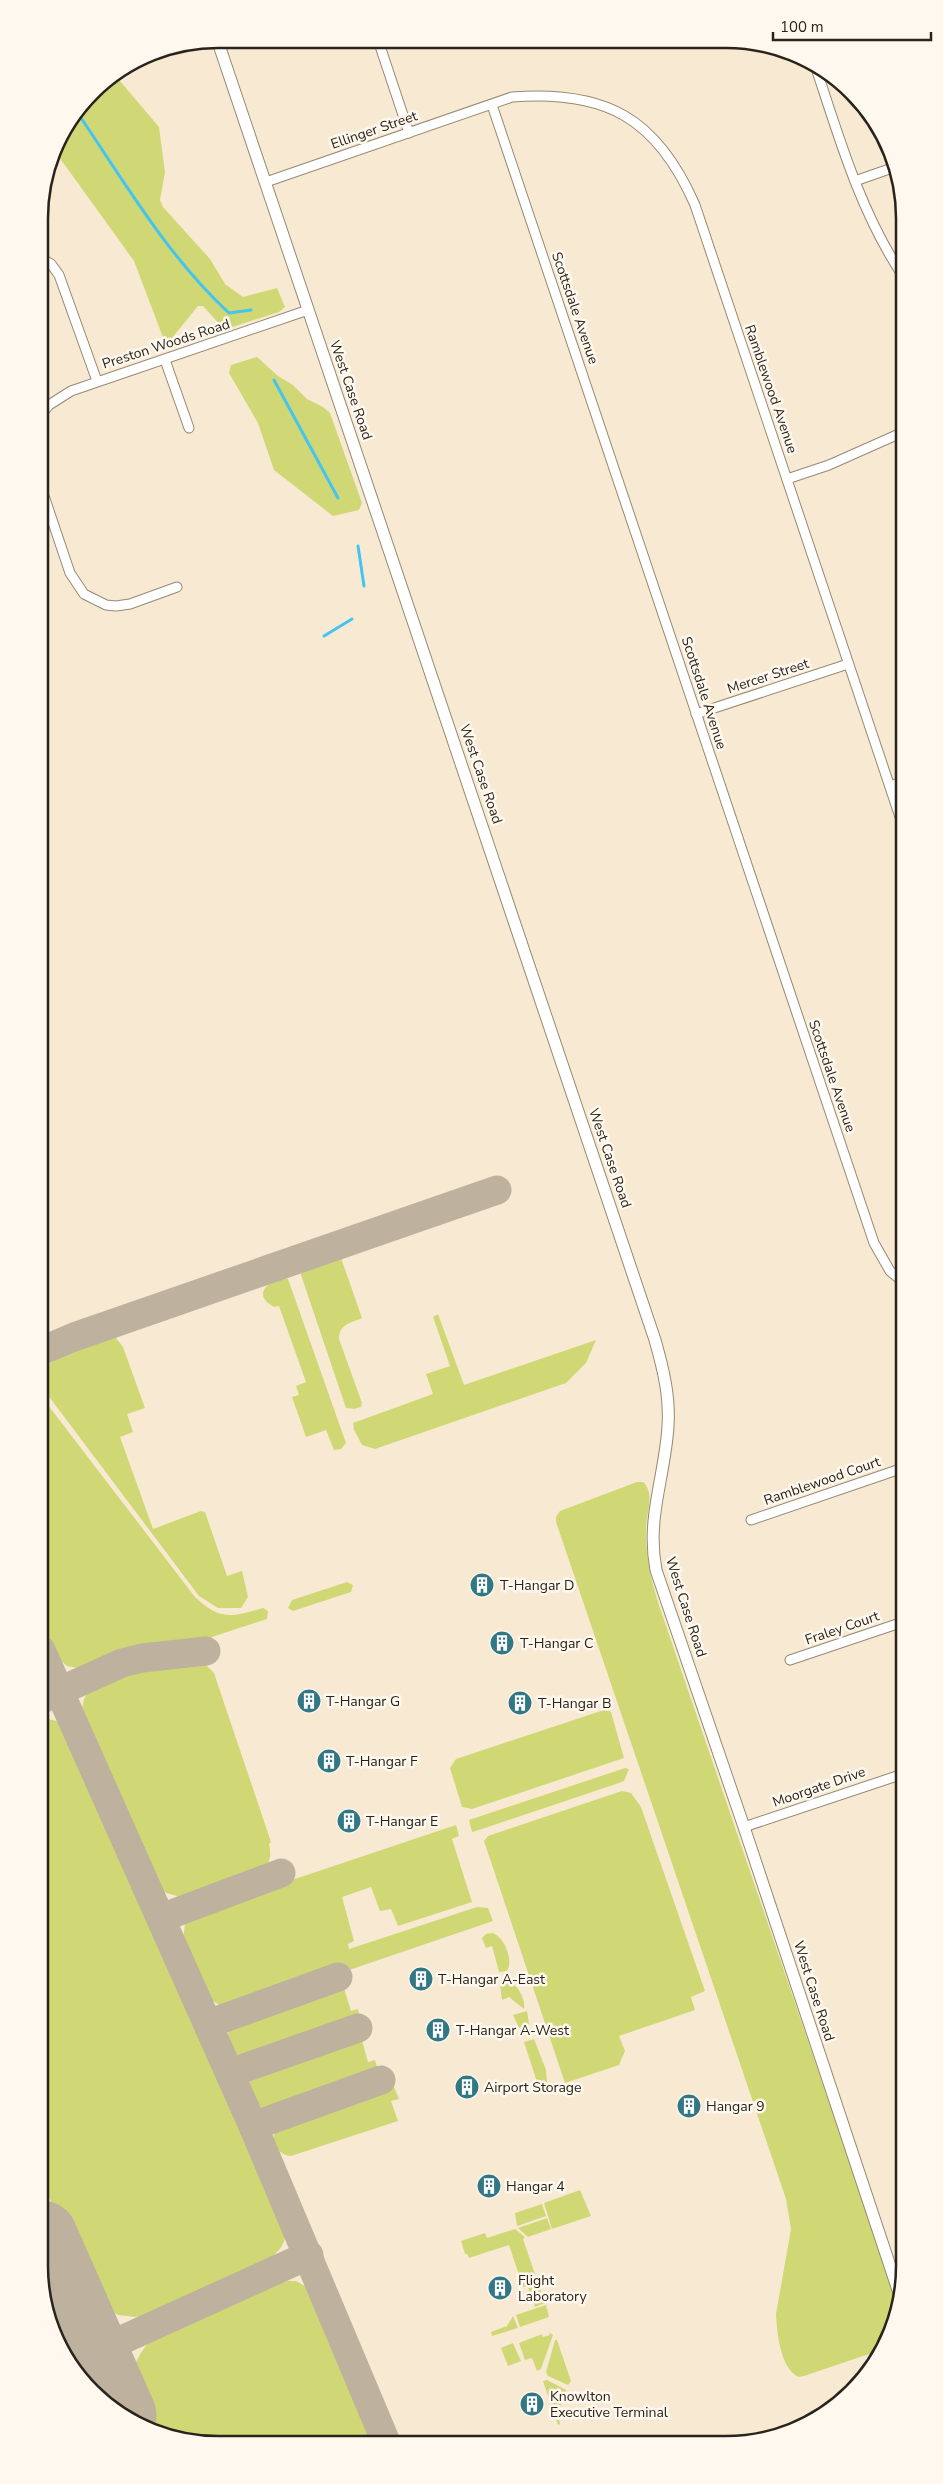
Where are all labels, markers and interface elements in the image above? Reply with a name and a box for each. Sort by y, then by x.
scale bar [773,10,930,42]
text: 100 m [780,17,824,37]
street label: Ellinger Street [328,106,420,154]
street label: Scottsdale Avenue [547,249,603,367]
street label: Preston Woods Road [100,314,232,374]
street label: Ramblewood Avenue [740,322,802,456]
street label: West Case Road [325,338,377,442]
street label: Scottsdale Avenue [677,634,731,752]
street label: Mercer Street [725,654,811,698]
street label: West Case Road [455,722,507,826]
street label: Scottsdale Avenue [804,1017,860,1135]
street label: West Case Road [584,1106,636,1210]
street label: Ramblewood Court [761,1452,883,1510]
street label: West Case Road [661,1555,711,1659]
building icon: T-Hangar D [469,1572,495,1598]
place label: T-Hangar D [500,1576,574,1595]
street label: Fraley Court [803,1606,882,1650]
building icon: T-Hangar C [489,1630,515,1656]
place label: T-Hangar C [520,1634,593,1653]
building icon: T-Hangar G [296,1688,322,1714]
building icon: T-Hangar B [507,1690,533,1716]
place label: T-Hangar G [326,1692,400,1711]
place label: T-Hangar B [538,1694,611,1713]
building icon: T-Hangar F [316,1748,342,1774]
place label: T-Hangar F [346,1752,418,1771]
street label: Moorgate Drive [770,1762,868,1812]
building icon: T-Hangar E [336,1808,362,1834]
place label: T-Hangar E [366,1812,438,1831]
street label: West Case Road [789,1939,839,2043]
building icon: T-Hangar A-East [408,1966,434,1992]
place label: T-Hangar A-East [438,1970,545,1989]
building icon: T-Hangar A-West [425,2017,451,2043]
place label: T-Hangar A-West [456,2021,569,2040]
building icon: Airport Storage [454,2074,480,2100]
place label: Airport Storage [484,2078,582,2097]
building icon: Hangar 9 [676,2093,702,2119]
place label: Hangar 9 [706,2097,765,2116]
building icon: Hangar 4 [476,2173,502,2199]
place label: Hangar 4 [506,2177,565,2196]
place label: Flight Laboratory [518,2271,587,2306]
building icon: Flight Laboratory [487,2275,513,2301]
place label: Knowlton Executive Terminal [550,2387,669,2422]
building icon: Knowlton Executive Terminal [519,2391,545,2417]

